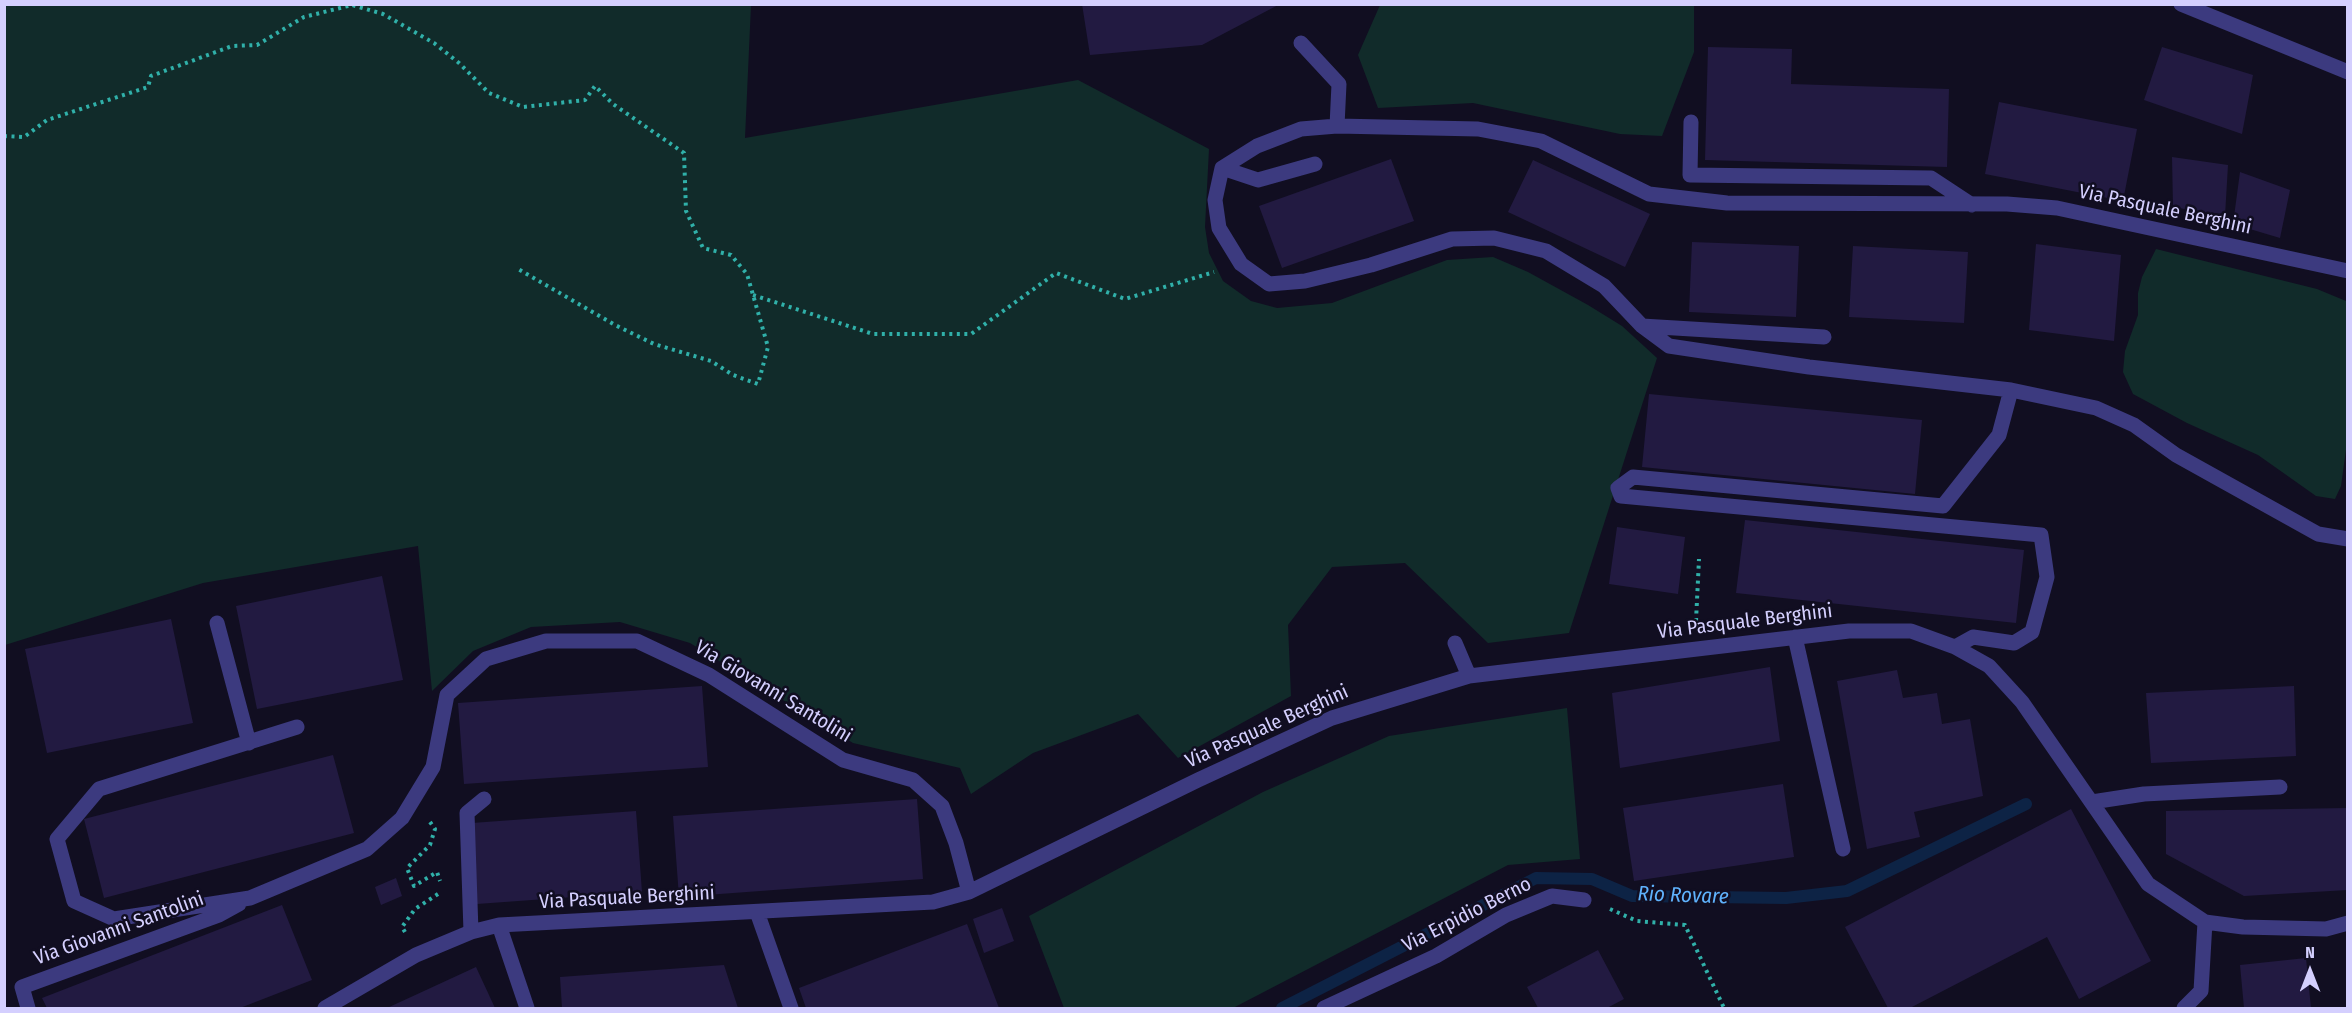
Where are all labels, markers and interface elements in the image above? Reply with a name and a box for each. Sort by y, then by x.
street label: Via Pasquale Berghini [2076,180,2254,240]
street label: Via Pasquale Berghini [1656,599,1834,645]
street label: Via Giovanni Santolini [690,636,856,748]
street label: Via Pasquale Berghini [1182,680,1352,774]
street label: Via Erpidio Berno [1399,872,1535,958]
street label: Via Pasquale Berghini [539,881,715,915]
water label: Rio Rovare [1637,882,1729,910]
street label: Via Giovanni Santolini [31,887,207,971]
north arrow [2280,941,2340,1001]
text: N [2305,943,2315,962]

